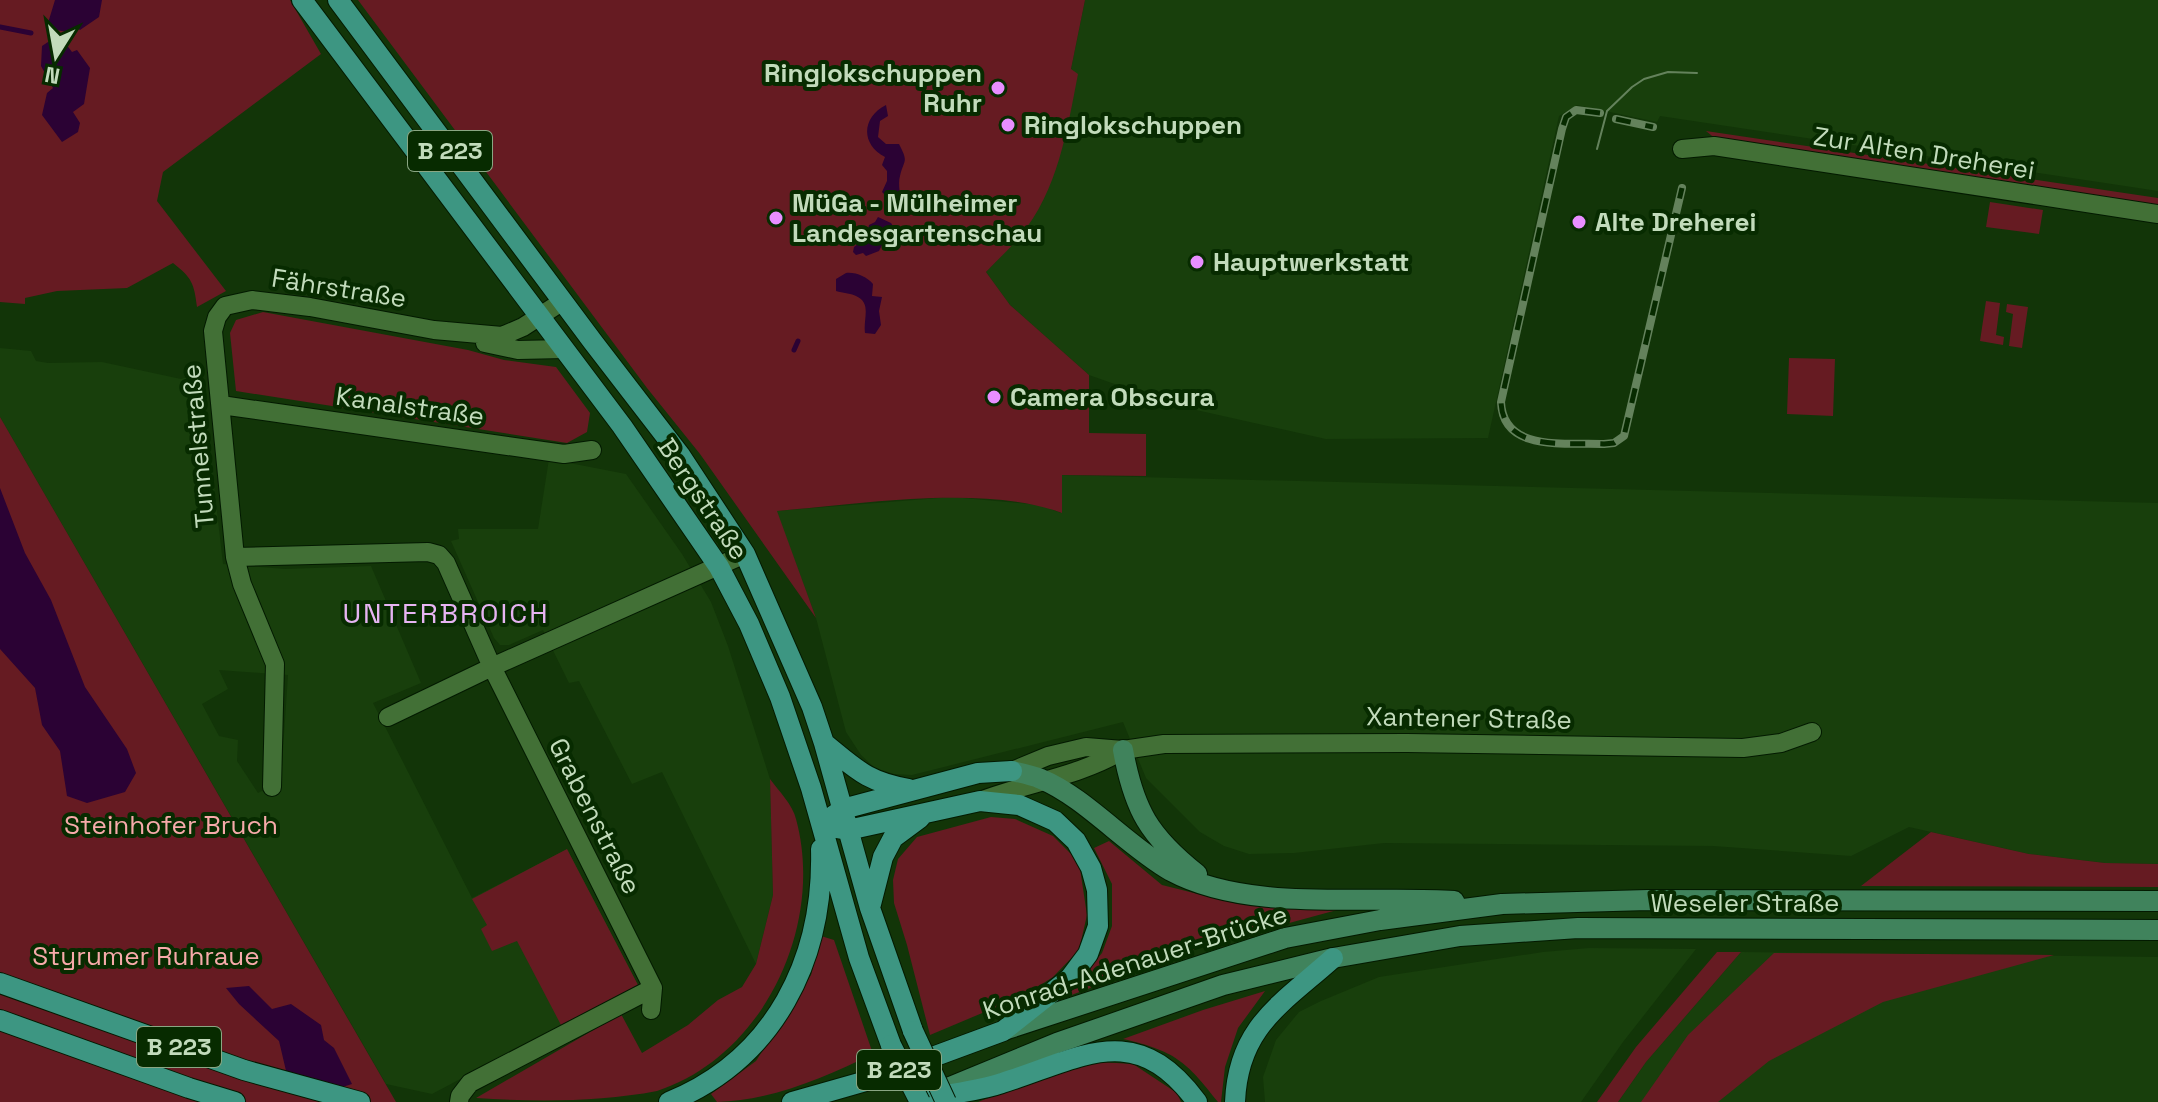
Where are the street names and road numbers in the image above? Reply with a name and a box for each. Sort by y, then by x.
street label: Zur Alten Dreherei [1811,119,2037,187]
road number: B 223 [408,131,492,171]
street label: Fährstraße [269,261,409,315]
street label: Tunnelstraße [174,363,222,529]
street label: Kanalstraße [334,379,486,433]
street label: Bergstraße [650,431,756,567]
street label: Xantener Straße [1366,699,1572,737]
street label: Grabenstraße [541,732,649,900]
street label: Weseler Straße [1650,886,1840,920]
street label: Konrad-Adenauer-Brücke [978,897,1292,1027]
road number: B 223 [137,1027,221,1067]
road number: B 223 [857,1050,941,1090]

